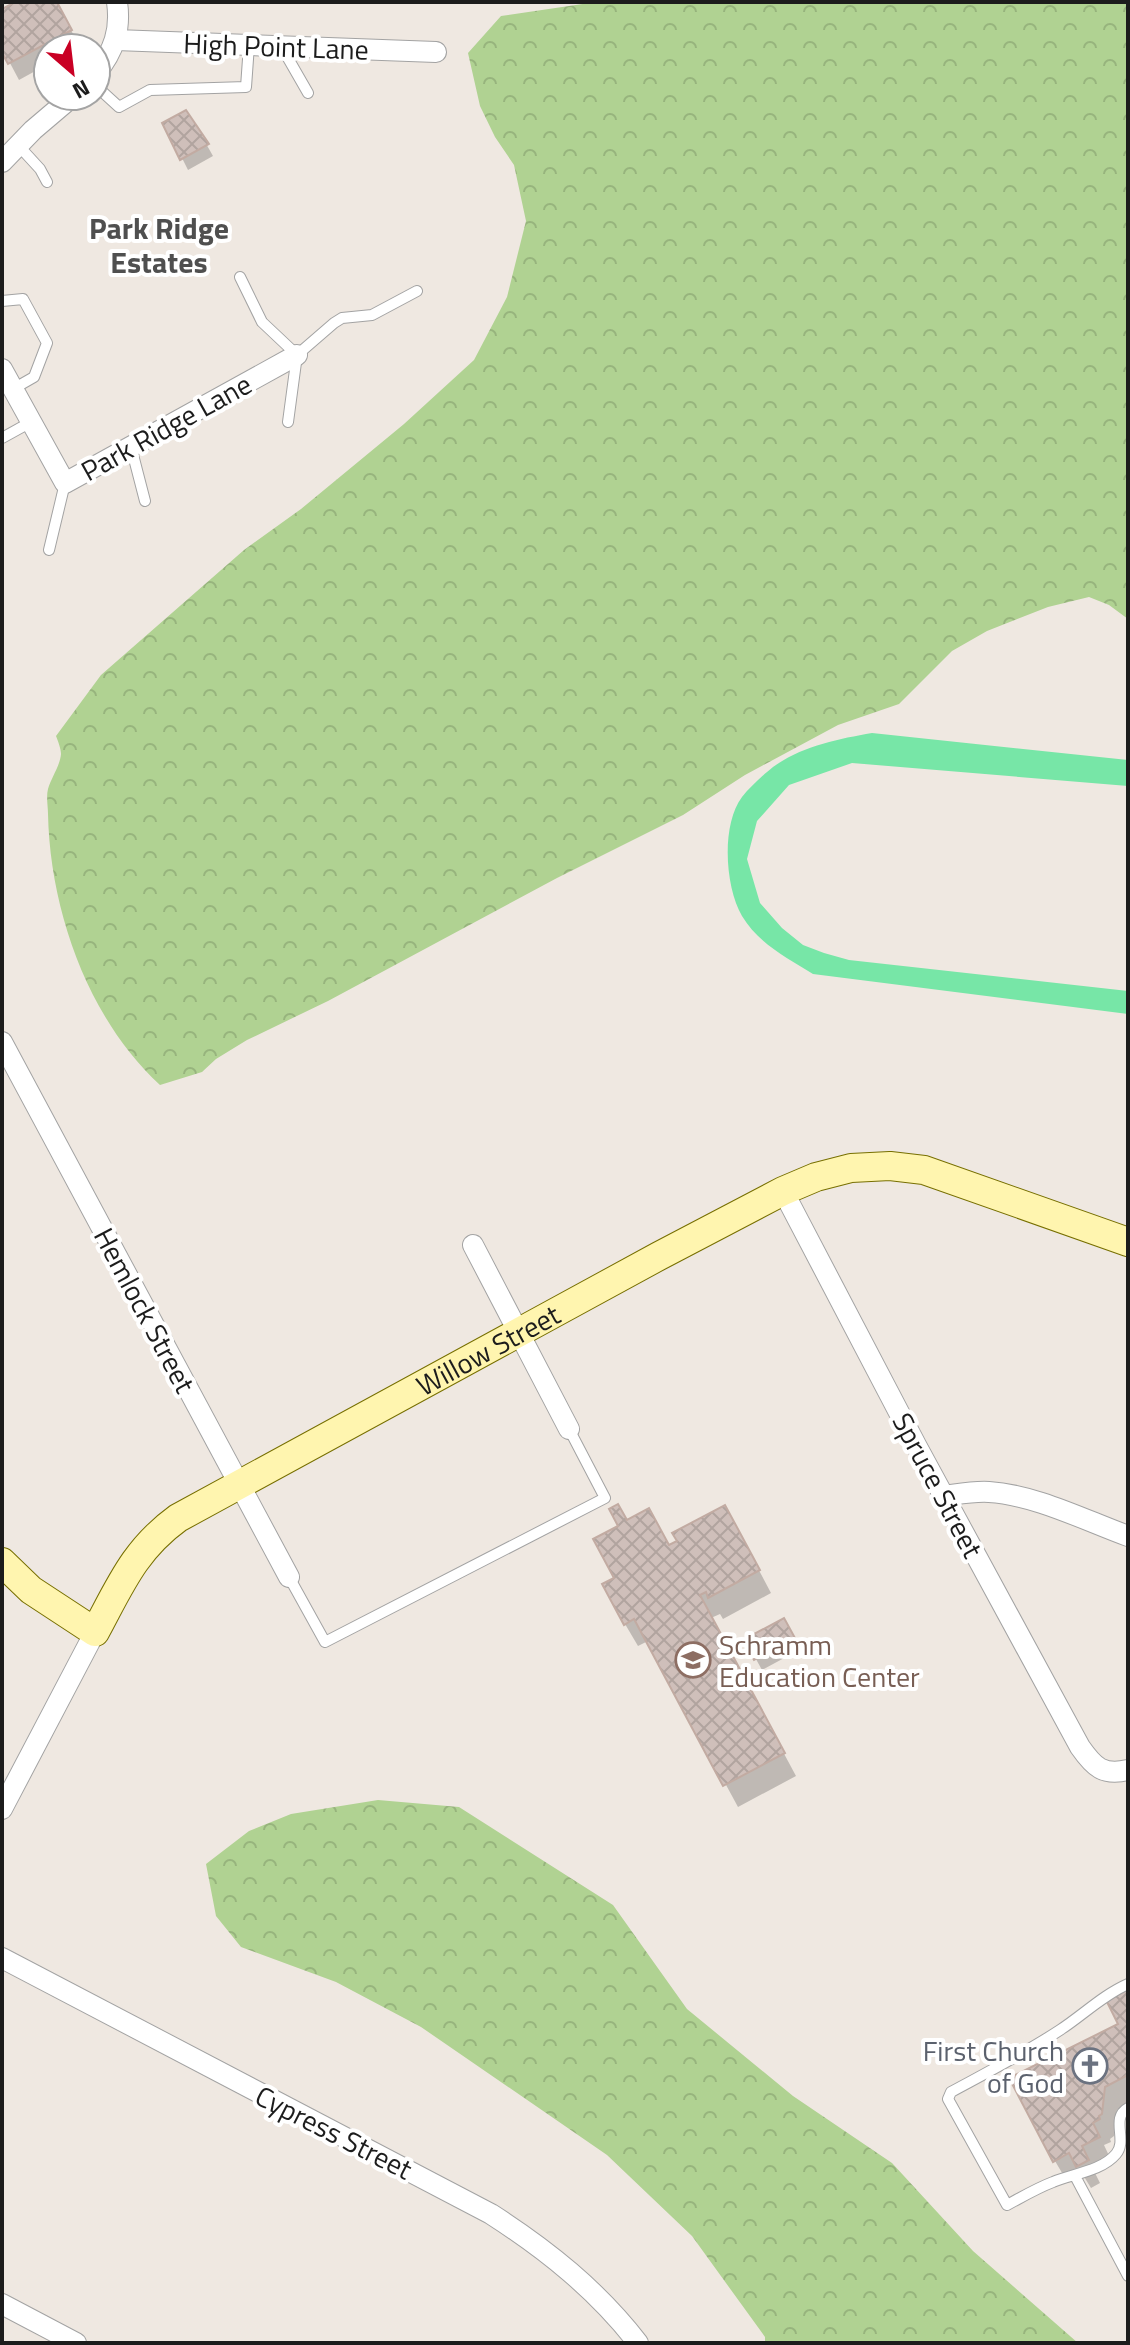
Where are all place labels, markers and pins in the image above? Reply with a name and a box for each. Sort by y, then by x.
place label: Schramm Education Center [719,1623,920,1698]
school or university icon: Schramm Education Center [674,1641,712,1679]
place label: First Church of God [923,2029,1064,2104]
church icon: First Church of God [1071,2047,1109,2085]

